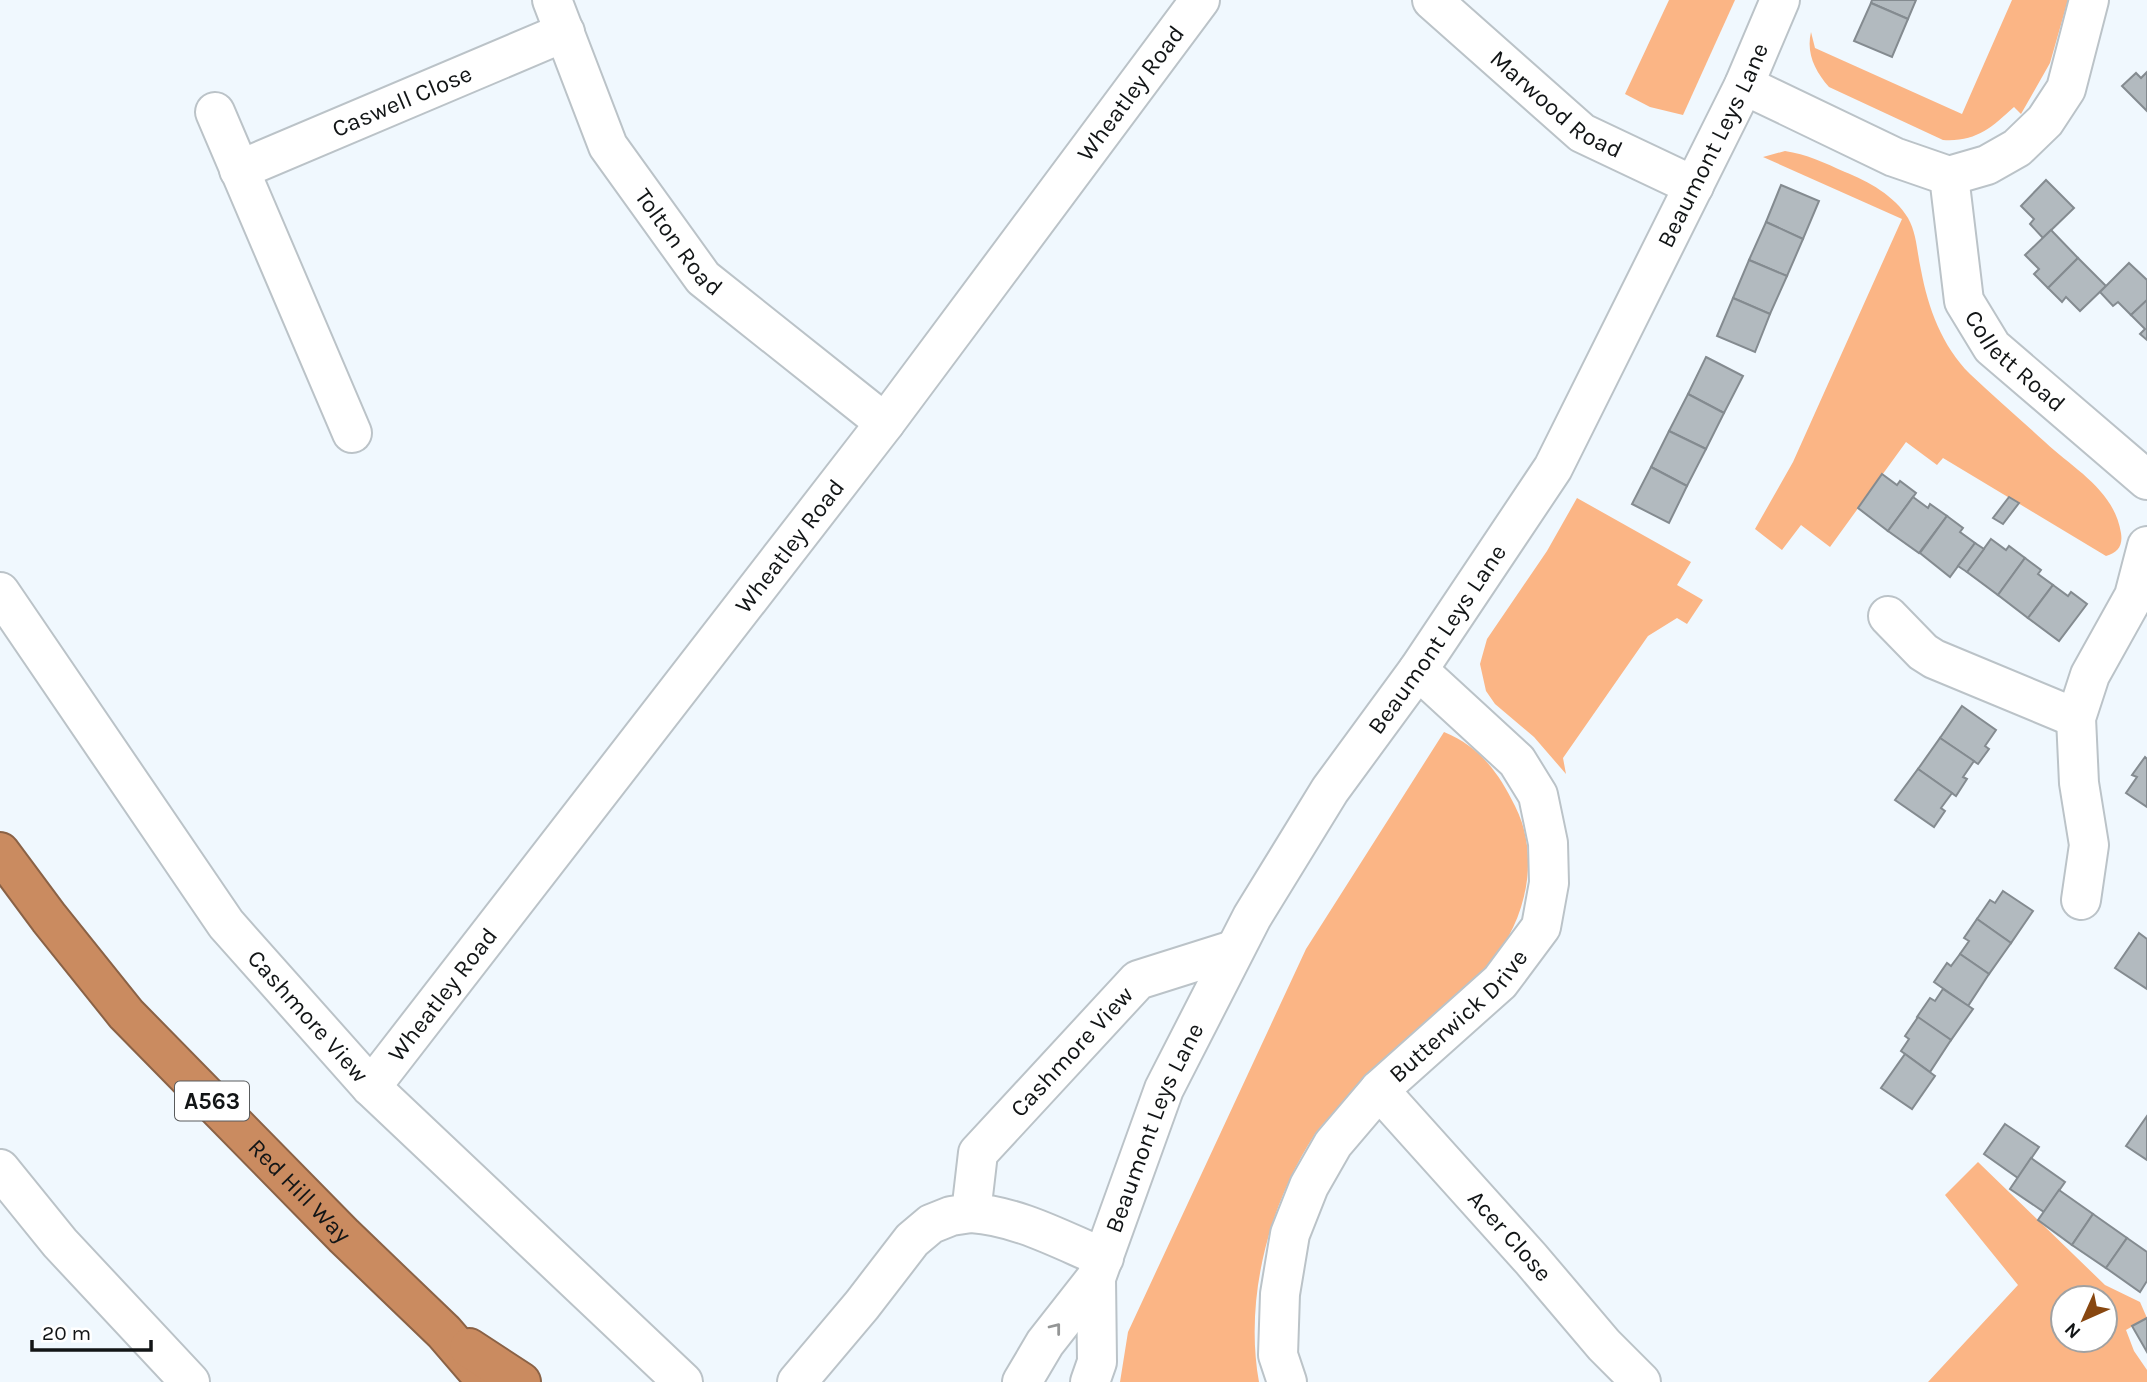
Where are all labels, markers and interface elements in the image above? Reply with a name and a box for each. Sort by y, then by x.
street label: Wheatley Road [1071,20,1190,166]
street label: Beaumont Leys Lane [1651,39,1774,252]
street label: Marwood Road [1484,44,1627,164]
street label: Caswell Close [328,59,476,143]
street label: Tolton Road [629,183,728,302]
street label: Collett Road [1959,305,2071,418]
street label: Wheatley Road [729,474,850,619]
street label: Beaumont Leys Lane [1362,539,1512,739]
street label: Wheatley Road [382,922,503,1067]
street label: Cashmore View [242,944,374,1088]
street label: Butterwick Drive [1383,944,1533,1088]
street label: Cashmore View [1005,980,1139,1123]
street label: Beaumont Leys Lane [1099,1018,1209,1237]
road number: A563 [175,1082,249,1120]
street label: Red Hill Way [242,1133,357,1249]
street label: Acer Close [1462,1185,1558,1287]
north arrow [2049,1284,2119,1354]
scale bar [32,1308,150,1352]
text: N [2060,1318,2085,1343]
text: 20 m [42,1321,91,1345]
one-way arrow [1048,1323,1061,1336]

